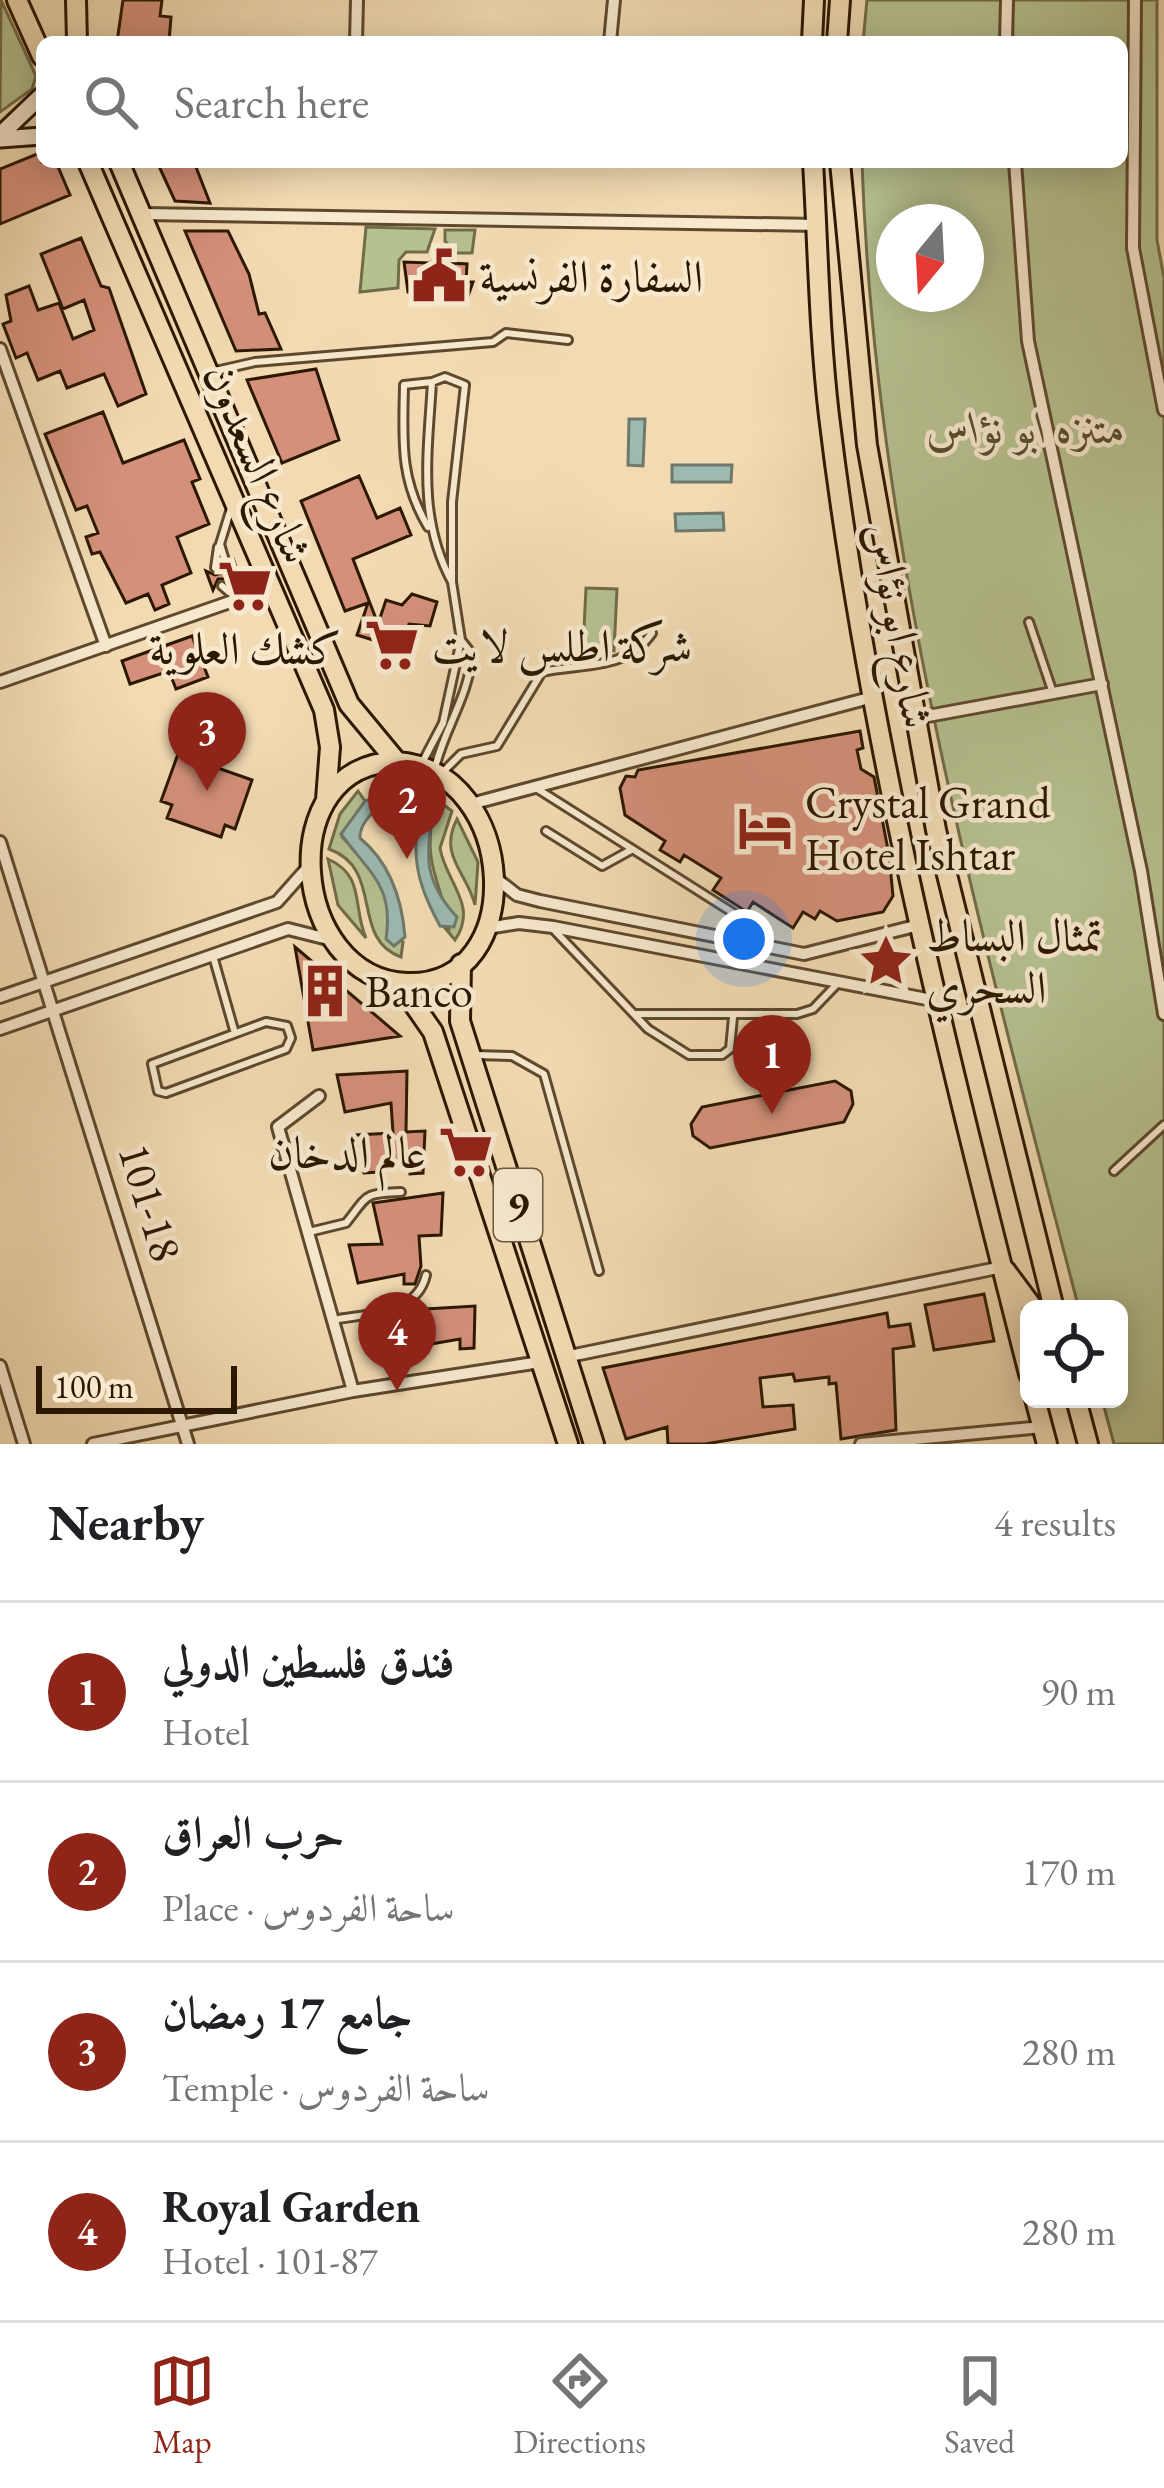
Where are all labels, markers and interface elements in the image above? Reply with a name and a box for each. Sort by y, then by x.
search box [36,36,1128,168]
icon: search [78,69,144,135]
text: Search here [174,73,369,131]
north arrow [876,204,984,312]
public building icon: السفارة الفرنسية [410,247,468,305]
place label: السفارة الفرنسية [479,247,703,305]
street label: شارع السعدون [183,354,327,575]
park label: متنزه ابو نؤاس [926,398,1126,456]
street label: شارع ابو نؤاس [845,517,948,734]
supermarket icon: كشك العلوية [216,557,274,615]
supermarket icon: شركة اطلس لايت [363,616,421,674]
place label: شركة اطلس لايت [432,616,692,676]
place label: كشك العلوية [149,619,341,677]
pin: 3 [168,692,246,791]
pin: 2 [368,760,446,859]
place label: Crystal Grand Hotel Ishtar [805,773,1051,883]
hotel icon: Crystal Grand Hotel Ishtar [736,799,794,857]
place label: تمثال البساط السحري [926,906,1103,1023]
your location [714,909,774,969]
place icon: تمثال البساط السحري [857,932,915,990]
building icon: Banco [296,962,354,1020]
place label: Banco [365,962,473,1020]
pin: 1 [733,1015,811,1114]
place label: عالم الدخان [268,1123,426,1191]
supermarket icon: عالم الدخان [437,1123,495,1181]
street label: 101-18 [106,1136,196,1268]
road number: 9 [494,1169,542,1241]
pin: 4 [358,1292,436,1391]
map controls [1020,1300,1128,1408]
button: locate [1020,1300,1128,1408]
scale bar [36,1360,237,1413]
text: 100 m [54,1365,134,1408]
text: Nearby [48,1489,204,1555]
text: 4 results [994,1497,1116,1548]
text: فندق فلسطين الدولي [162,1632,455,1690]
text: 1 [77,1666,97,1717]
text: 90 m [1040,1666,1116,1717]
text: Hotel [162,1706,250,1757]
text: حرب العراق [162,1803,344,1861]
text: 2 [77,1846,97,1897]
text: 170 m [1022,1846,1116,1897]
text: Place · ساحة الفردوس [162,1882,455,1933]
text: جامع 17 رمضان [162,1983,412,2041]
text: 3 [77,2026,97,2077]
text: 280 m [1022,2026,1116,2077]
text: Temple · ساحة الفردوس [162,2062,490,2113]
text: Royal Garden [162,2177,420,2235]
text: 4 [77,2206,97,2257]
text: 280 m [1022,2206,1116,2257]
text: Hotel · 101-87 [162,2235,377,2286]
tab: Map [149,2348,215,2463]
tab: Directions [513,2348,646,2463]
tab: Saved [944,2348,1015,2463]

